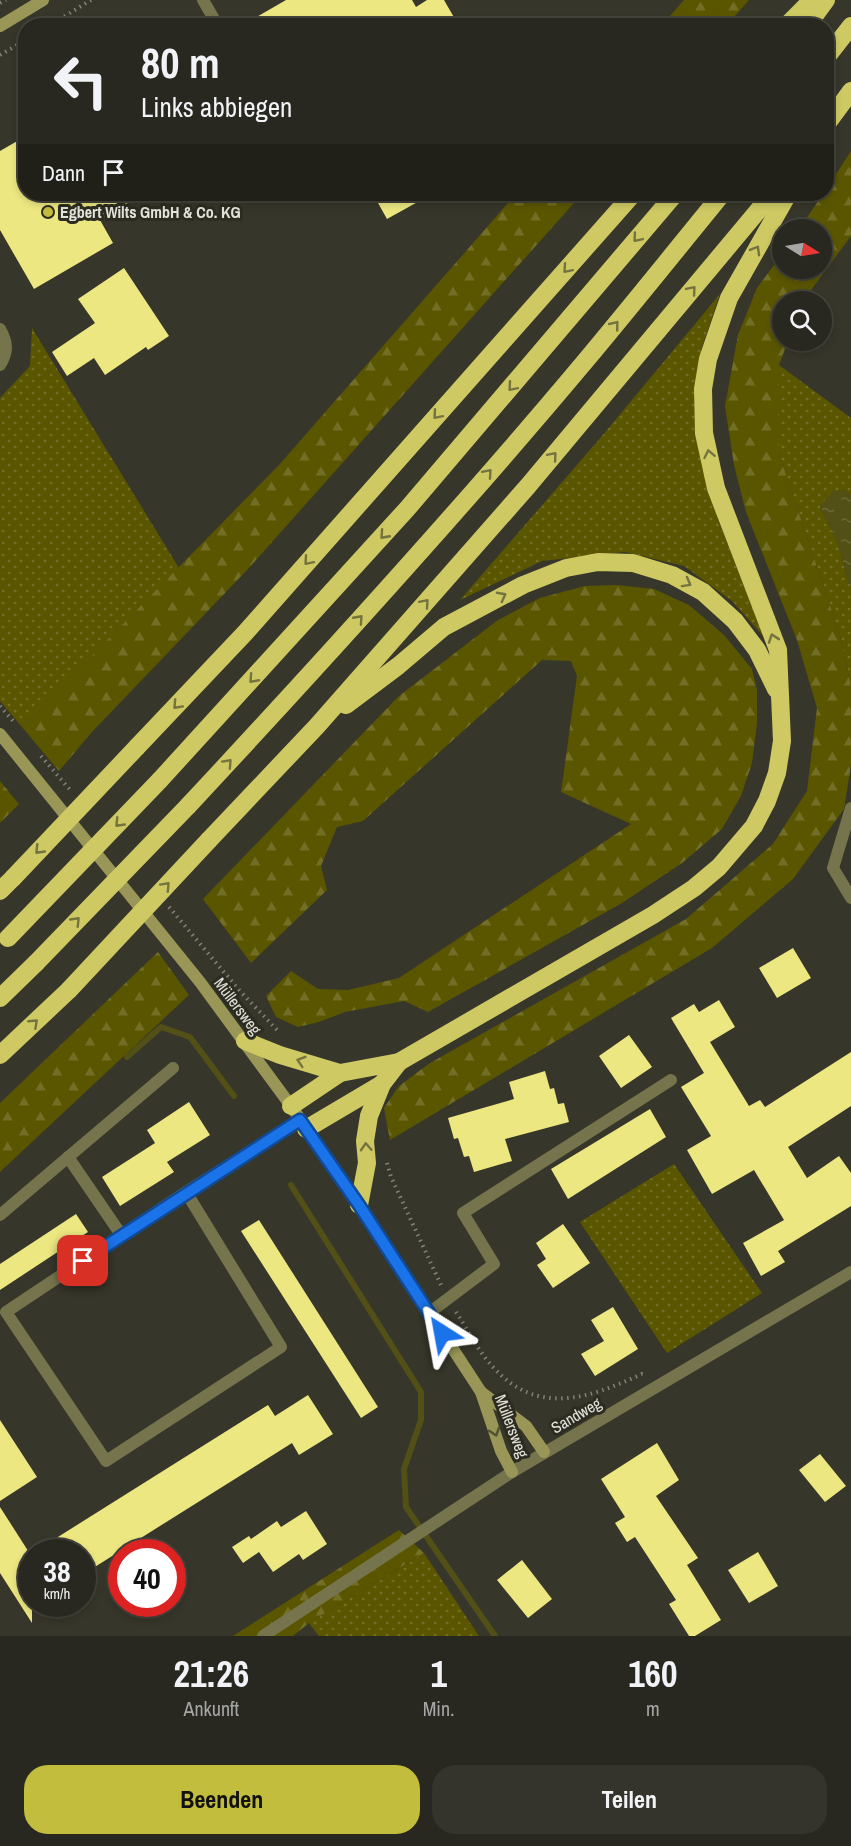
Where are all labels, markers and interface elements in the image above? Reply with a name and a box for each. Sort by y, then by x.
text: 80 m [141,35,220,91]
icon: left [42,42,120,120]
text: Links abbiegen [141,89,292,125]
icon: arrive [97,156,130,189]
text: Dann [42,158,85,188]
place label: Egbert Wilts GmbH & Co. KG [60,201,241,223]
marker: Egbert Wilts GmbH & Co. KG [41,205,55,219]
north arrow [772,219,832,279]
map controls [772,219,832,351]
one-way arrow [634,231,645,242]
one-way arrow [749,246,761,256]
one-way arrow [563,262,574,273]
one-way arrow [684,286,695,297]
button: search [772,291,832,351]
one-way arrow [608,321,619,332]
one-way arrow [508,380,519,391]
one-way arrow [434,408,445,419]
one-way arrow [703,449,716,459]
one-way arrow [546,452,557,463]
one-way arrow [481,469,492,480]
one-way arrow [380,528,391,538]
one-way arrow [304,554,315,565]
one-way arrow [680,576,691,587]
one-way arrow [496,592,506,603]
one-way arrow [418,599,429,610]
one-way arrow [352,615,363,626]
one-way arrow [768,633,781,644]
one-way arrow [249,672,260,683]
one-way arrow [173,698,184,709]
one-way arrow [221,759,232,770]
one-way arrow [116,815,127,826]
one-way arrow [35,844,46,854]
one-way arrow [159,882,170,893]
one-way arrow [69,918,80,929]
street label: Müllersweg [209,973,267,1040]
one-way arrow [27,1019,38,1030]
one-way arrow [296,1056,307,1068]
one-way arrow [360,1142,373,1151]
pin [57,1235,108,1286]
icon: arrive [66,1244,99,1277]
position arrow [410,1301,474,1365]
street label: Müllersweg [490,1391,534,1462]
street label: Sandweg [547,1391,606,1438]
one-way arrow [487,1426,500,1437]
speed limit sign: 40 [108,1539,186,1617]
text: 38 [43,1551,71,1591]
text: km/h [44,1583,70,1604]
text: 21:26 [174,1650,249,1698]
text: 1 [430,1650,447,1698]
text: 160 [628,1650,677,1698]
text: Ankunft [184,1695,239,1722]
text: Min. [423,1695,455,1722]
text: m [646,1695,660,1722]
button: Beenden [24,1765,420,1834]
button: Teilen [432,1765,827,1834]

